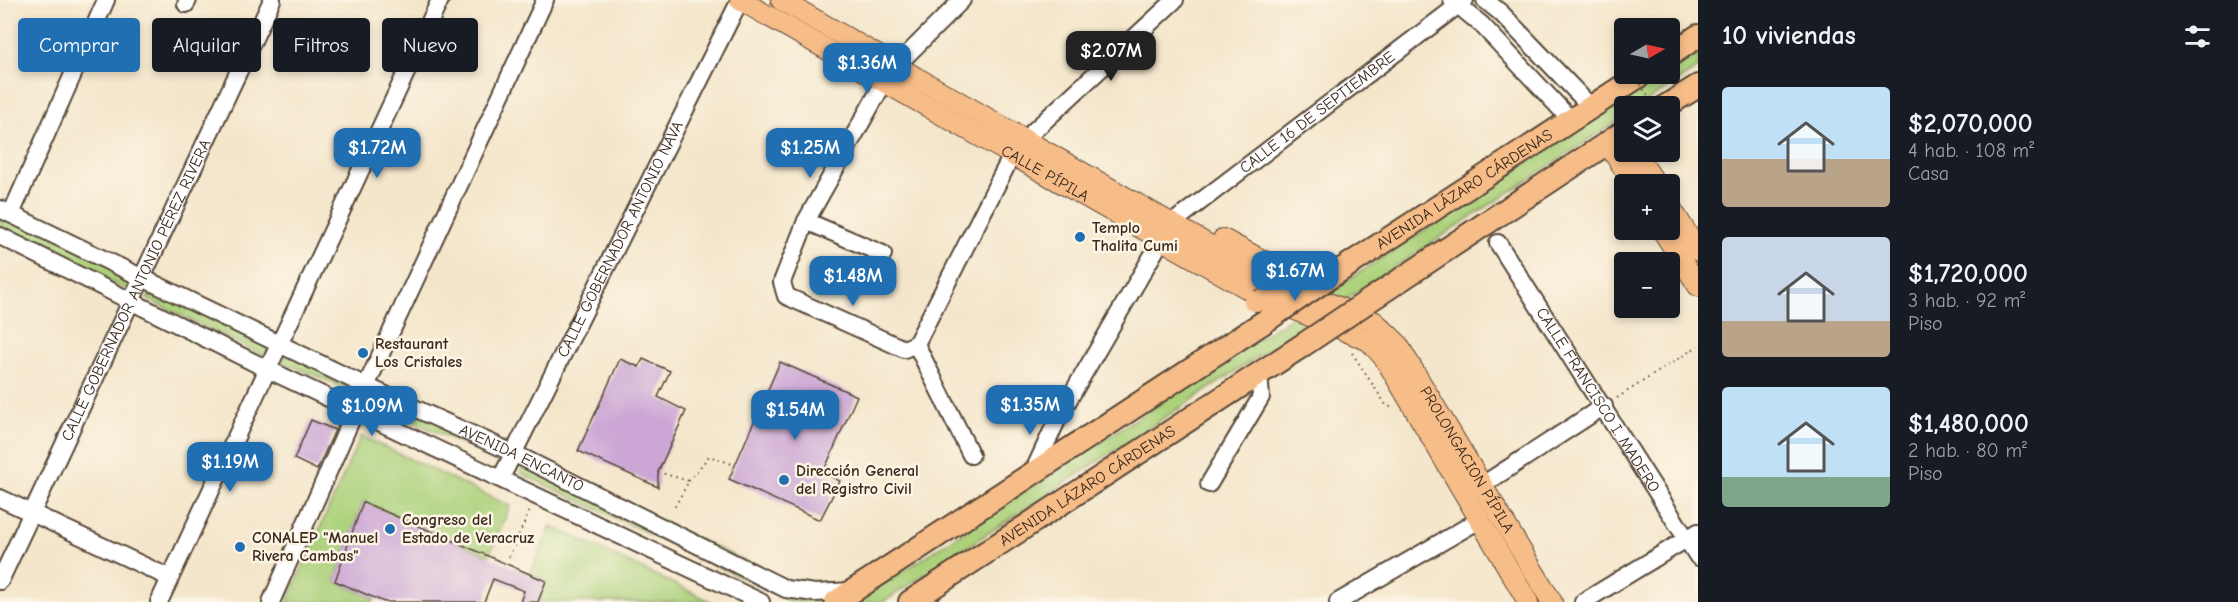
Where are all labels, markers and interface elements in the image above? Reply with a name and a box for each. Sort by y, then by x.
chip: Comprar [18,18,140,72]
chip: Alquilar [152,18,261,72]
chip: Filtros [273,18,370,72]
chip: Nuevo [382,18,478,72]
north arrow [1614,18,1680,84]
map controls [1614,18,1680,318]
icon: filters [2181,20,2214,53]
text: 10 viviendas [1722,21,1856,51]
pin: $2.07M [1062,31,1160,82]
text: $2.07M [1080,39,1142,62]
pin: $1.36M [818,43,916,94]
street label: CALLE 16 DE SEPTIEMBRE [1236,48,1399,177]
text: $1.36M [837,51,897,74]
button: layers [1614,96,1680,162]
text: $2,070,000 [1908,109,2033,139]
icon: home [1770,111,1842,183]
street label: CALLE GOBERNADOR ANTONIO NAVA [554,118,687,360]
street label: AVENIDA LÁZARO CÁRDENAS [1373,126,1556,253]
pin: $1.72M [328,128,426,179]
pin: $1.25M [761,128,859,179]
text: $1.72M [348,136,406,159]
text: $1.25M [780,136,840,159]
street label: CALLE GOBERNADOR ANTONIO PÉREZ RIVERA [58,137,214,444]
text: 4 hab. · 108 m² [1908,139,2034,162]
street label: CALLE PÍPILA [998,142,1092,206]
text: Casa [1908,162,1949,185]
button: + [1614,174,1680,240]
place label: Templo Thalita Cumi [1092,219,1178,255]
marker: Templo Thalita Cumi [1073,230,1087,244]
pin: $1.67M [1246,251,1344,302]
button: − [1614,252,1680,318]
pin: $1.48M [804,256,902,307]
text: $1.67M [1265,259,1325,282]
text: $1,720,000 [1908,259,2028,289]
icon: home [1770,261,1842,333]
text: $1.48M [823,264,883,287]
text: 3 hab. · 92 m² [1908,289,2025,312]
street label: CALLE FRANCISCO I. MADERO [1532,304,1663,496]
text: Piso [1908,312,1943,335]
place label: Restaurant Los Cristales [375,335,462,371]
marker: Restaurant Los Cristales [356,346,370,360]
street label: PROLONGACION PÍPILA [1416,383,1518,536]
pin: $1.35M [981,385,1079,436]
pin: $1.09M [323,386,421,437]
pin: $1.54M [746,390,844,441]
text: $1.35M [1000,393,1060,416]
text: $1.09M [341,394,403,417]
text: $1.54M [765,398,825,421]
text: $1,480,000 [1908,409,2029,439]
icon: home [1770,411,1842,483]
street label: AVENIDA ENCANTO [456,421,587,496]
street label: AVENIDA LÁZARO CÁRDENAS [996,422,1179,550]
text: 2 hab. · 80 m² [1908,439,2027,462]
pin: $1.19M [181,442,279,493]
text: $1.19M [201,450,259,473]
place label: Dirección General del Registro Civil [796,462,919,498]
text: Piso [1908,462,1943,485]
marker: Dirección General del Registro Civil [777,473,791,487]
place label: Congreso del Estado de Veracruz [402,511,534,547]
marker: Congreso del Estado de Veracruz [383,522,397,536]
place label: CONALEP "Manuel Rivera Cambas" [252,529,378,565]
marker: CONALEP "Manuel Rivera Cambas" [233,540,247,554]

